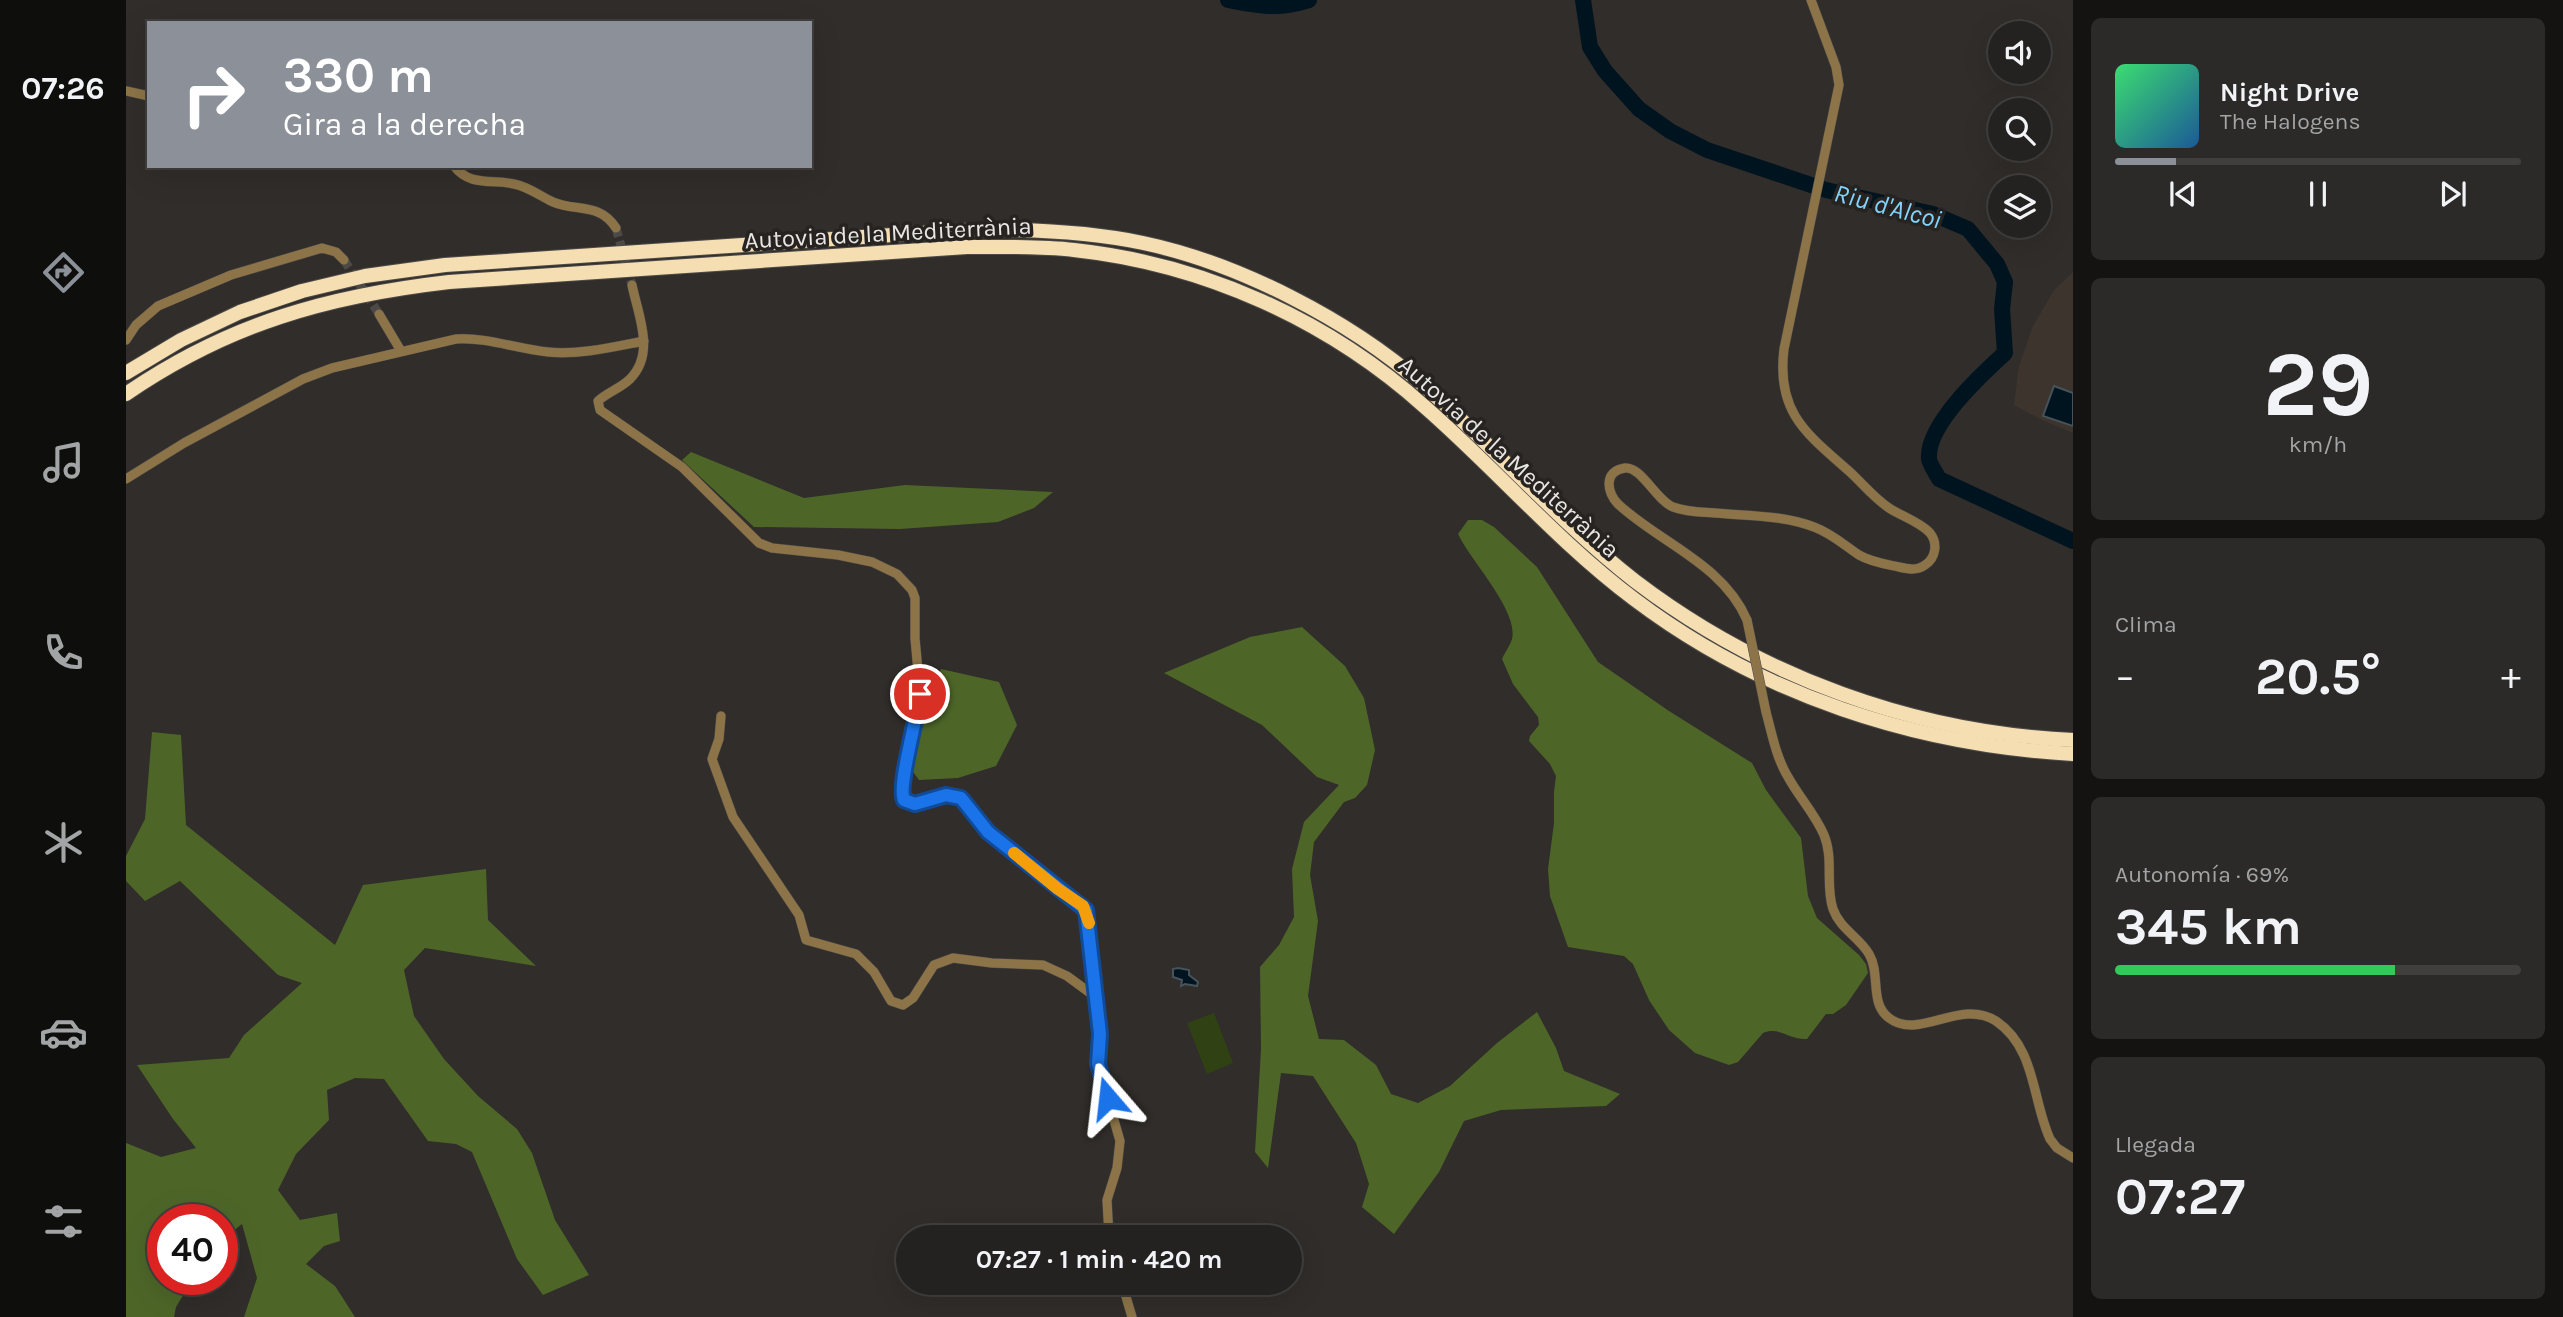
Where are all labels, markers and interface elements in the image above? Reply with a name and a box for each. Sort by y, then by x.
map controls [1988,21,2051,238]
button: sound [1988,21,2051,84]
text: 330 m [283,47,434,104]
icon: right [168,49,259,140]
text: 07:26 [21,70,105,107]
text: Night Drive [2220,77,2359,108]
button: search [1988,98,2051,161]
text: Gira a la derecha [283,106,526,143]
text: The Halogens [2220,108,2360,135]
button: layers [1988,175,2051,238]
icon: previous [2164,175,2202,213]
icon: pause [2299,175,2337,213]
icon: next [2434,175,2472,213]
water label: Riu d'Alcoi [1831,177,1945,236]
street label: Autovia de la Mediterrània [744,212,1032,254]
icon: directions [39,248,88,297]
text: 29 [2263,332,2373,438]
street label: Autovia de la Mediterrània [1393,350,1625,564]
text: km/h [2289,431,2347,458]
icon: music [39,438,88,487]
text: Clima [2115,611,2177,638]
icon: phone [39,628,88,677]
text: 20.5° [2255,646,2381,707]
text: − [2115,654,2135,699]
text: + [2501,654,2521,699]
pin [890,664,950,724]
icon: arrive [901,675,939,713]
icon: climate [39,818,88,867]
text: Autonomía · 69% [2115,861,2289,888]
text: 345 km [2115,896,2302,957]
icon: car [39,1008,88,1057]
position arrow [1071,1061,1145,1135]
text: Llegada [2115,1131,2196,1158]
text: 07:27 [2115,1166,2245,1227]
icon: filters [39,1197,88,1246]
speed limit sign: 40 [147,1204,238,1295]
text: 07:27 · 1 min · 420 m [976,1244,1222,1275]

